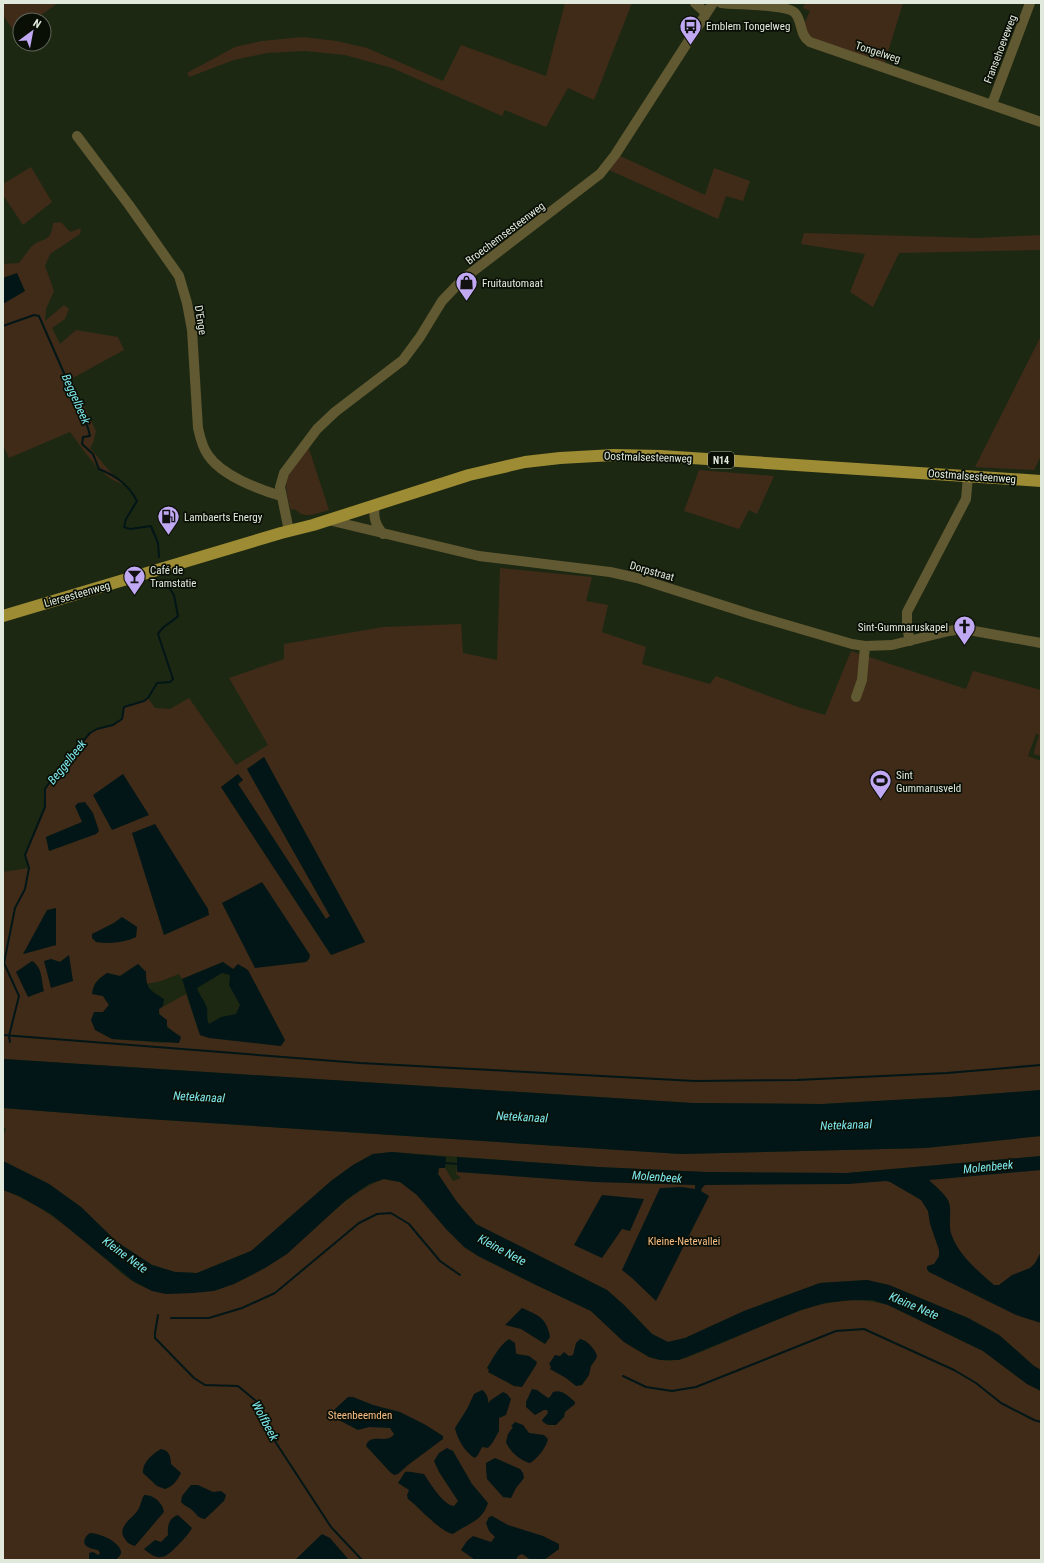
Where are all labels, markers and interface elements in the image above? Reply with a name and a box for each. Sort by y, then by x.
north arrow [12,12,52,52]
bus stop icon: Emblem Tongelweg [678,13,704,46]
street label: Fransehoeveweg [981,13,1020,85]
text: N [31,17,44,31]
place label: Emblem Tongelweg [706,20,790,33]
street label: Tongelweg [854,39,902,66]
street label: Broechemsesteenweg [463,199,547,267]
shop icon: Fruitautomaat [453,270,479,303]
place label: Fruitautomaat [482,277,543,290]
street label: D'Enge [192,304,209,336]
water label: Beggelbeek [59,372,94,427]
street label: Oostmalsesteenweg [604,449,692,466]
road number: N14 [708,452,734,468]
street label: Oostmalsesteenweg [927,467,1016,486]
fuel station icon: Lambaerts Energy [155,504,181,537]
place label: Lambaerts Energy [184,511,263,524]
street label: Dorpstraat [628,559,676,584]
bar icon: Café de Tramstatie [122,563,148,596]
place label: Café de Tramstatie [150,564,197,590]
street label: Liersesteenweg [43,579,112,610]
church icon: Sint-Gummaruskapel [951,614,977,647]
place label: Sint-Gummaruskapel [858,621,948,634]
water label: Beggelbeek [45,736,90,787]
sports icon: Sint Gummarusveld [868,768,894,801]
place label: Sint Gummarusveld [896,769,961,795]
water label: Netekanaal [173,1089,226,1105]
water label: Netekanaal [496,1109,549,1125]
water label: Netekanaal [820,1117,872,1133]
water label: Molenbeek [962,1157,1014,1177]
water label: Molenbeek [631,1168,683,1186]
water label: Kleine Nete [476,1231,529,1269]
water label: Kleine Nete [100,1234,151,1276]
park label: Kleine-Netevallei [648,1235,720,1248]
water label: Kleine Nete [887,1289,941,1323]
water label: Wolfbeek [249,1399,282,1444]
park label: Steenbeemden [328,1409,392,1422]

